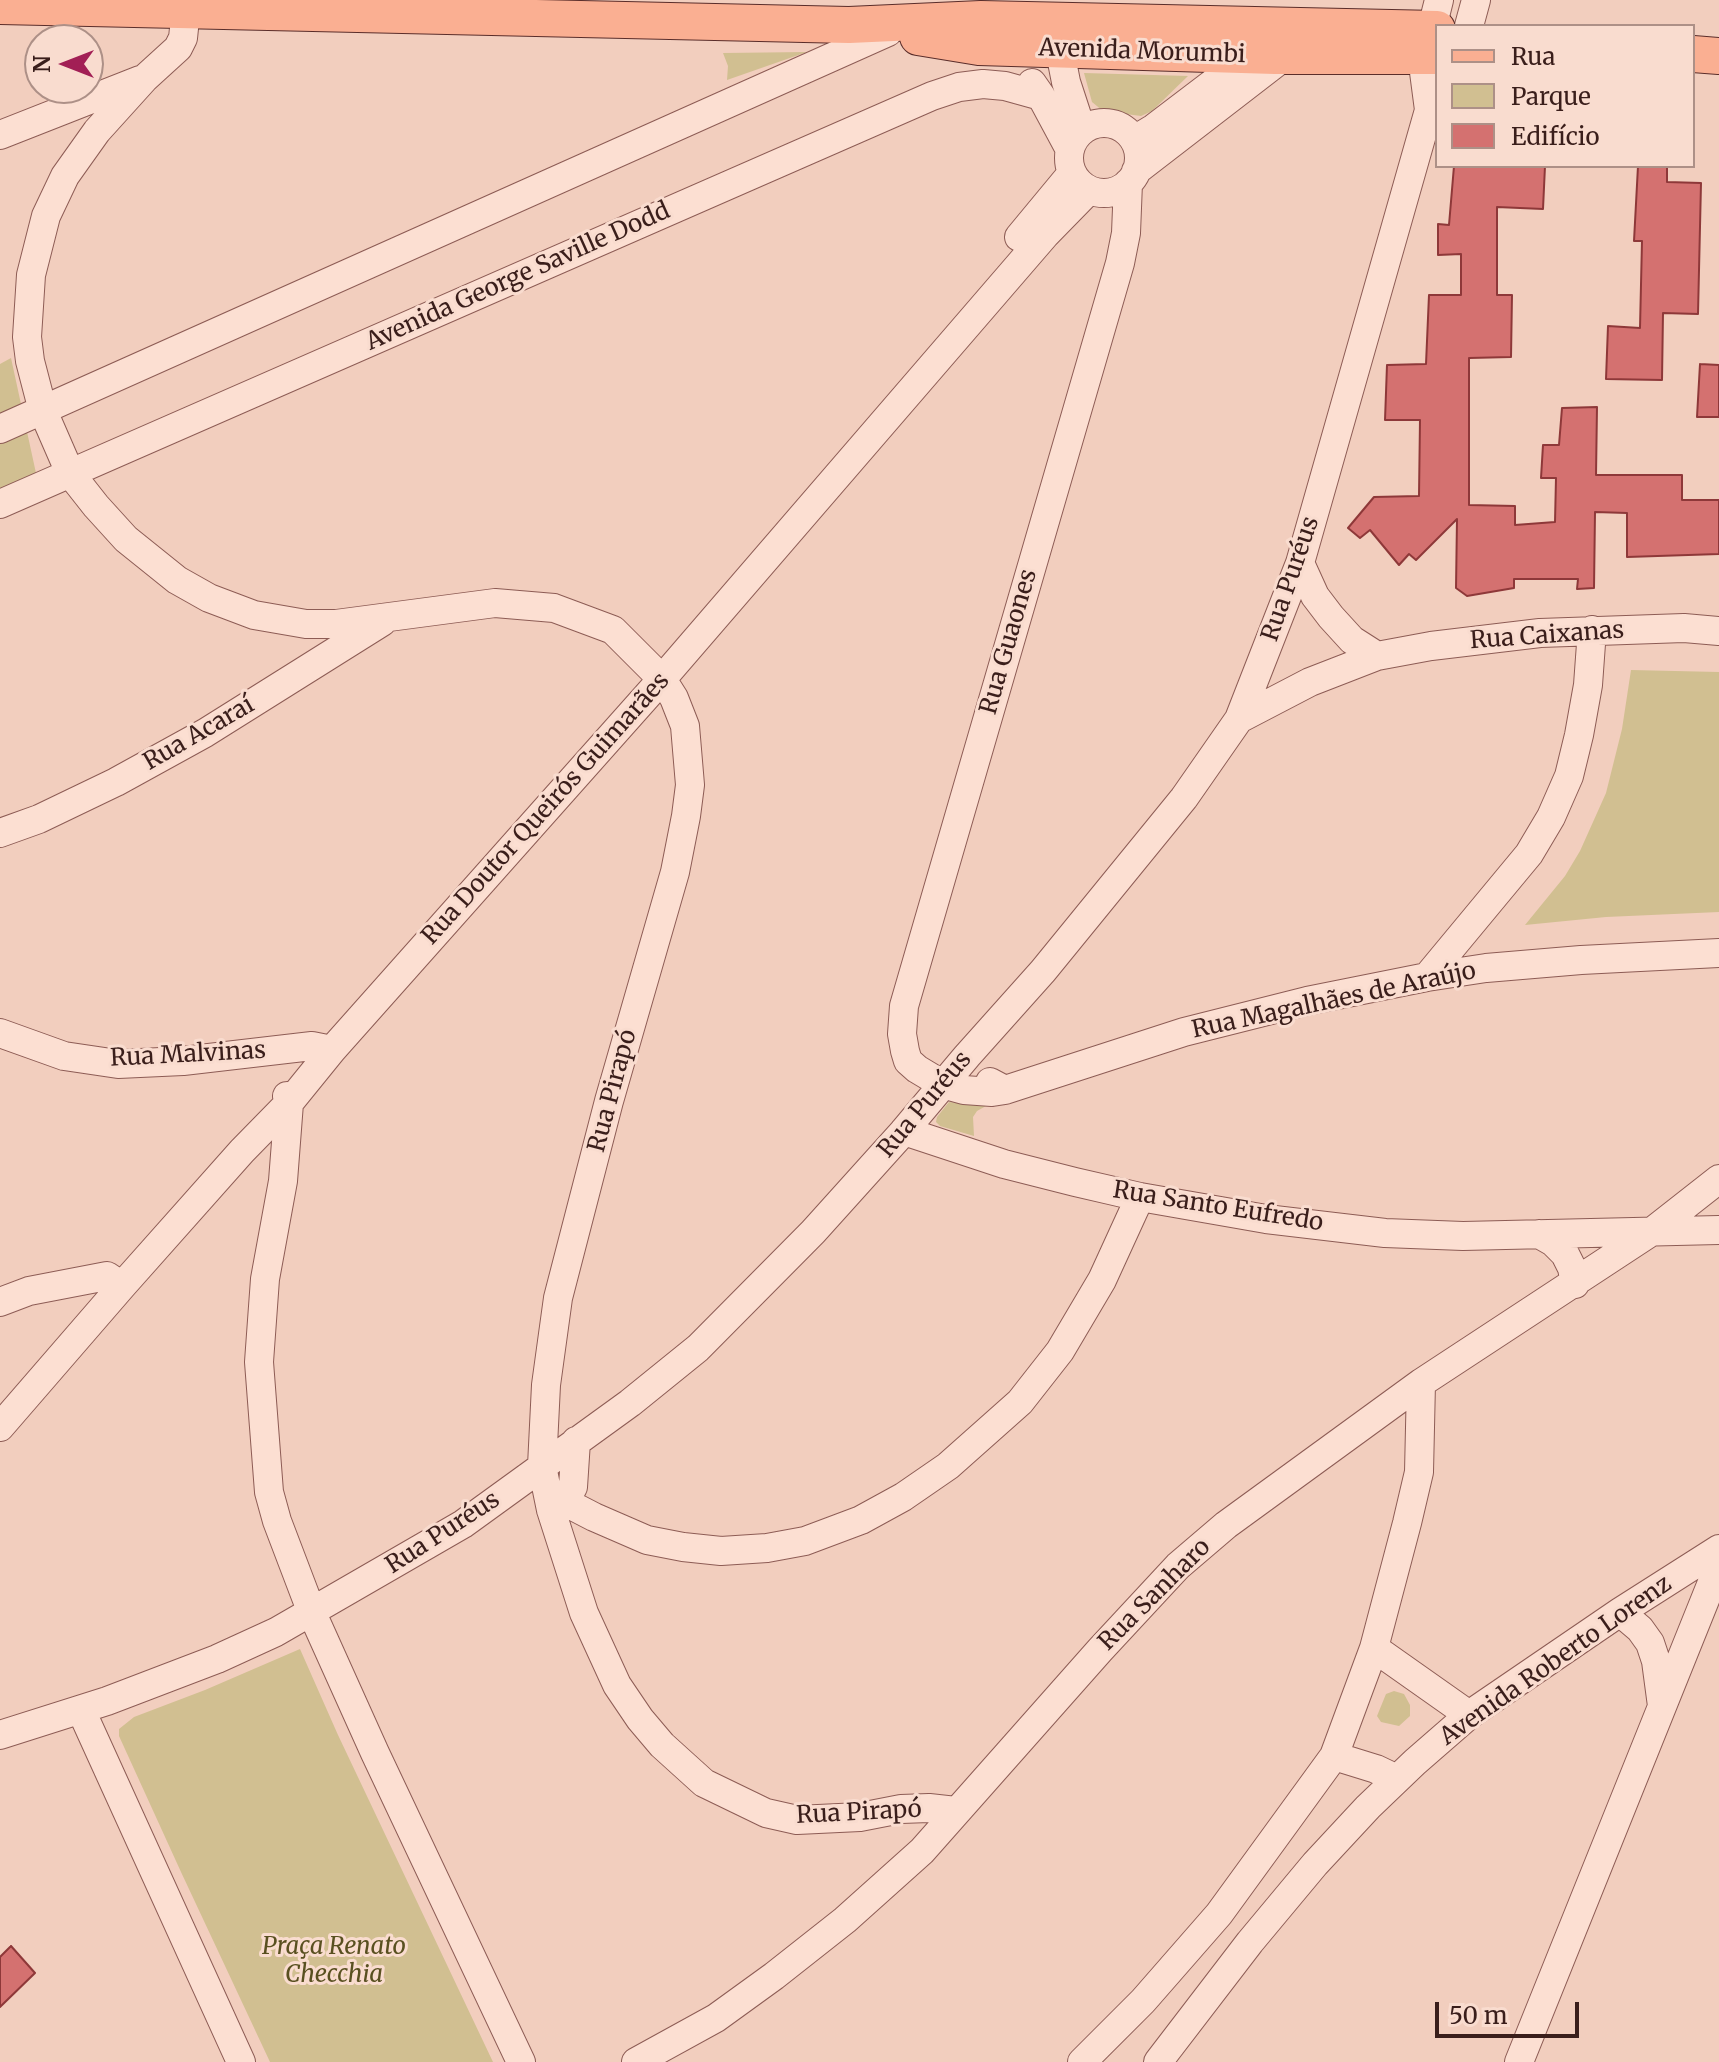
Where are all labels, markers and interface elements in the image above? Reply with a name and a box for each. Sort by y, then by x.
north arrow [24,24,104,104]
legend [1435,24,1695,168]
street label: Avenida Morumbi [1038,34,1246,70]
text: Rua [1511,41,1555,72]
text: N [28,55,56,73]
text: Parque [1511,81,1591,112]
text: Edifício [1511,121,1599,152]
street label: Avenida George Saville Dodd [362,197,674,357]
street label: Rua Puréus [1256,513,1326,645]
street label: Rua Guaones [975,566,1043,718]
street label: Rua Caixanas [1469,616,1625,656]
street label: Rua Doutor Queirós Guimarães [416,667,676,951]
street label: Rua Acaraí [139,691,259,777]
street label: Rua Magalhães de Araújo [1189,957,1479,1045]
street label: Rua Pirapó [583,1027,643,1155]
street label: Rua Malvinas [109,1037,267,1073]
street label: Rua Puréus [872,1046,978,1164]
street label: Rua Santo Eufredo [1111,1176,1325,1238]
street label: Rua Puréus [381,1486,505,1580]
street label: Rua Sanharo [1093,1533,1217,1657]
street label: Avenida Roberto Lorenz [1435,1570,1677,1752]
street label: Rua Pirapó [796,1795,922,1831]
park label: Praça Renato Checchia [262,1933,406,1989]
scale bar [1439,1986,1583,2036]
text: 50 m [1449,2000,1508,2031]

